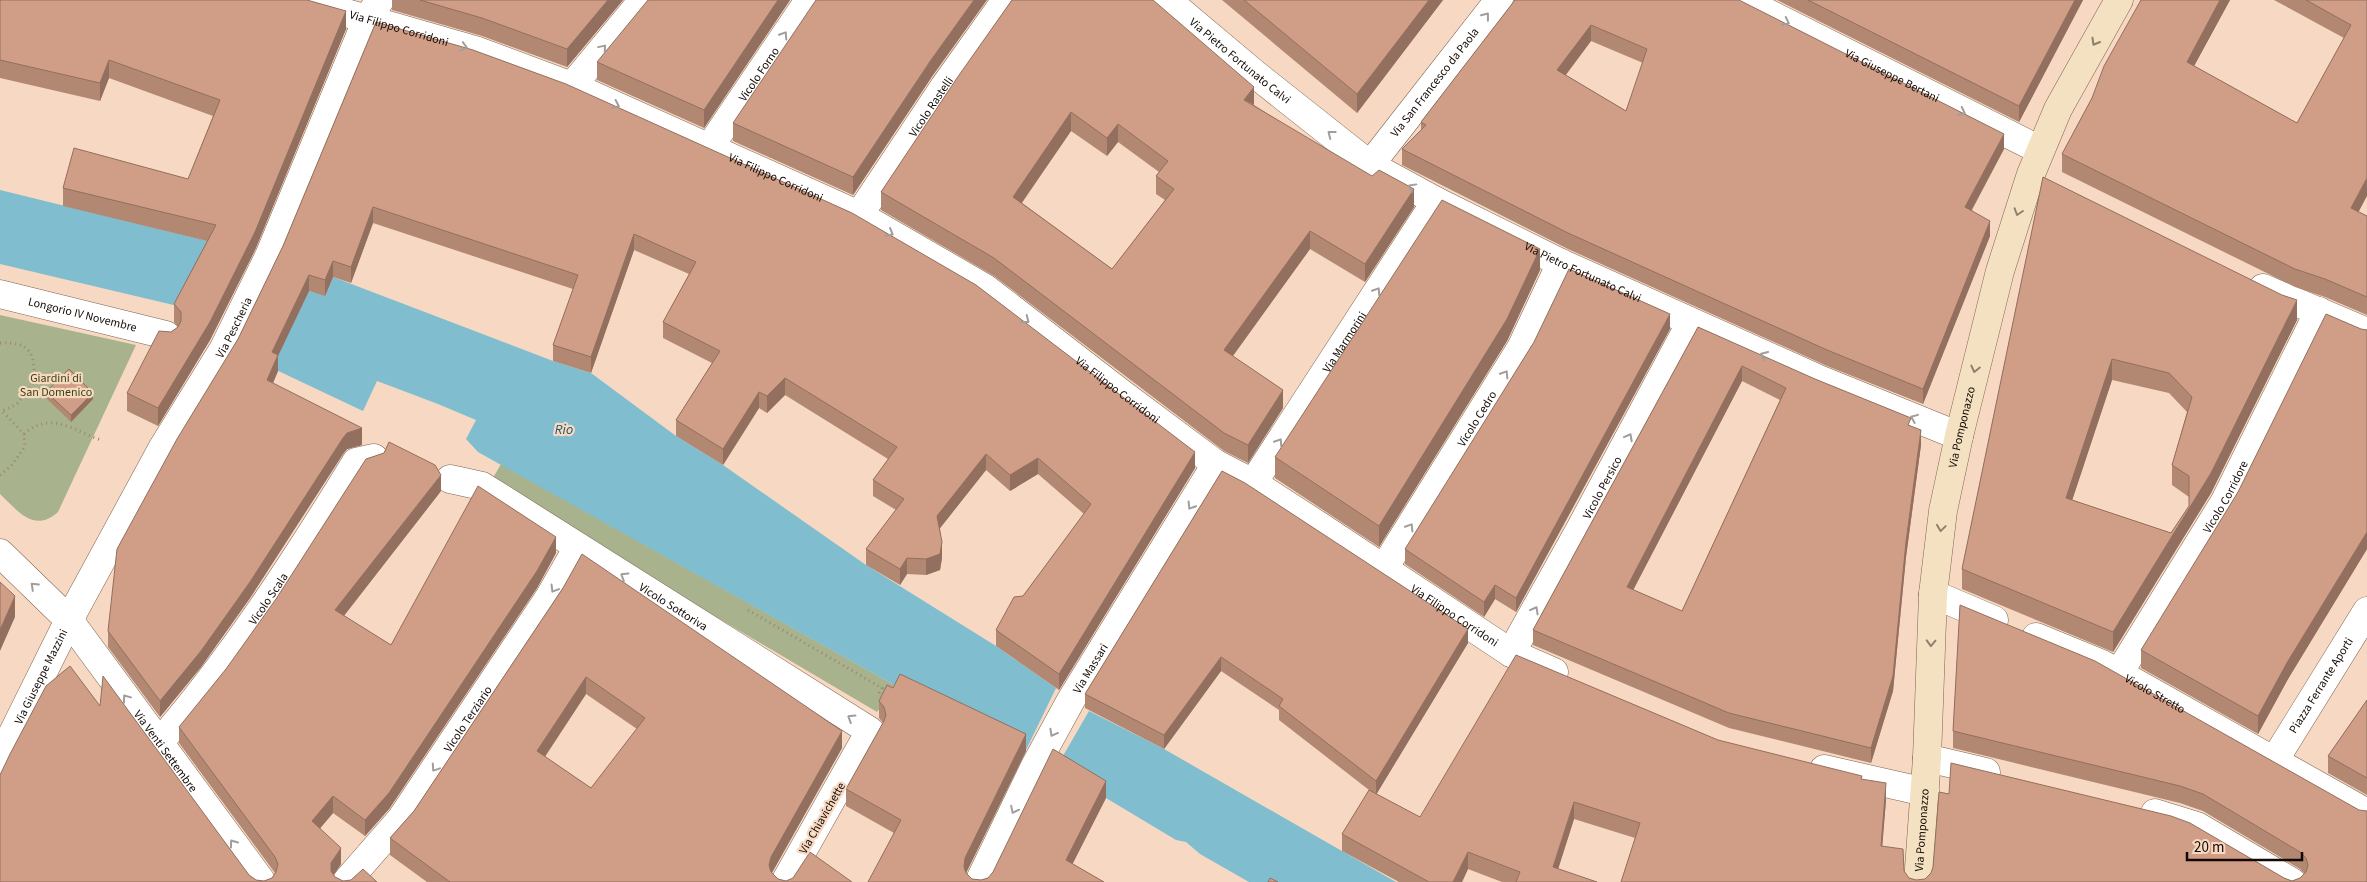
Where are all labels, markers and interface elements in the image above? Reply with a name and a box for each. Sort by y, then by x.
street label: Via Filippo Corridoni [347,6,450,51]
one-way arrow [1481,13,1489,22]
street label: Via Pietro Fortunato Calvi [1185,14,1294,108]
one-way arrow [1780,16,1789,26]
street label: Via San Francesco da Paola [1387,24,1483,141]
one-way arrow [778,31,787,41]
one-way arrow [2091,37,2101,46]
one-way arrow [460,41,468,51]
street label: Vicolo Forno [735,44,784,105]
one-way arrow [598,45,606,54]
street label: Via Giuseppe Bertani [1842,45,1942,107]
street label: Vicolo Rastelli [905,73,958,141]
one-way arrow [610,99,619,109]
one-way arrow [1957,105,1966,116]
one-way arrow [1328,132,1337,140]
street label: Via Filippo Corridoni [726,149,826,207]
one-way arrow [1408,184,1417,194]
one-way arrow [2014,208,2024,216]
one-way arrow [884,227,893,237]
street label: Via Pietro Fortunato Calvi [1521,238,1644,307]
one-way arrow [1371,287,1380,297]
street label: Longorio IV Novembre [26,293,139,336]
street label: Via Pescheria [212,294,257,361]
street label: Via Marmorini [1319,308,1371,376]
one-way arrow [1020,315,1029,323]
one-way arrow [1760,350,1769,361]
street label: Via Filippo Corridoni [1071,353,1163,428]
one-way arrow [1970,364,1981,373]
park label: Giardini di San Domenico [20,370,92,401]
one-way arrow [1499,370,1509,379]
street label: Via Pomponazzo [1944,385,1980,469]
street label: Vicolo Cedro [1454,388,1501,450]
one-way arrow [1910,413,1918,423]
water label: Rio [555,420,573,440]
one-way arrow [1623,433,1633,442]
one-way arrow [1273,439,1283,448]
street label: Vicolo Persico [1579,453,1627,522]
street label: Vicolo Corridore [2199,458,2253,537]
one-way arrow [1188,500,1197,509]
one-way arrow [1404,523,1413,532]
one-way arrow [1936,524,1947,532]
street label: Vicolo Scala [245,570,293,629]
one-way arrow [621,572,630,582]
street label: Vicolo Sottoriva [635,579,711,635]
street label: Via Filippo Corridoni [1407,581,1502,651]
one-way arrow [31,583,40,592]
one-way arrow [550,583,560,592]
one-way arrow [1529,607,1539,616]
street label: Via Giuseppe Mazzini [10,626,72,727]
street label: Piazza Ferrante Aporti [2285,634,2358,737]
one-way arrow [1926,639,1937,647]
street label: Via Massari [1069,641,1113,697]
street label: Vicolo Stretto [2121,670,2188,718]
street label: Vicolo Terziario [440,683,497,756]
one-way arrow [123,694,132,704]
street label: Via Venti Settembre [129,707,201,796]
one-way arrow [847,715,856,724]
one-way arrow [1050,728,1060,737]
one-way arrow [432,762,441,772]
street label: Via Chiavichette [795,779,850,857]
street label: Via Pomponazzo [1911,788,1934,872]
one-way arrow [1010,805,1020,814]
scale bar [2187,830,2302,862]
text: 20 m [2194,837,2224,858]
one-way arrow [230,839,239,849]

